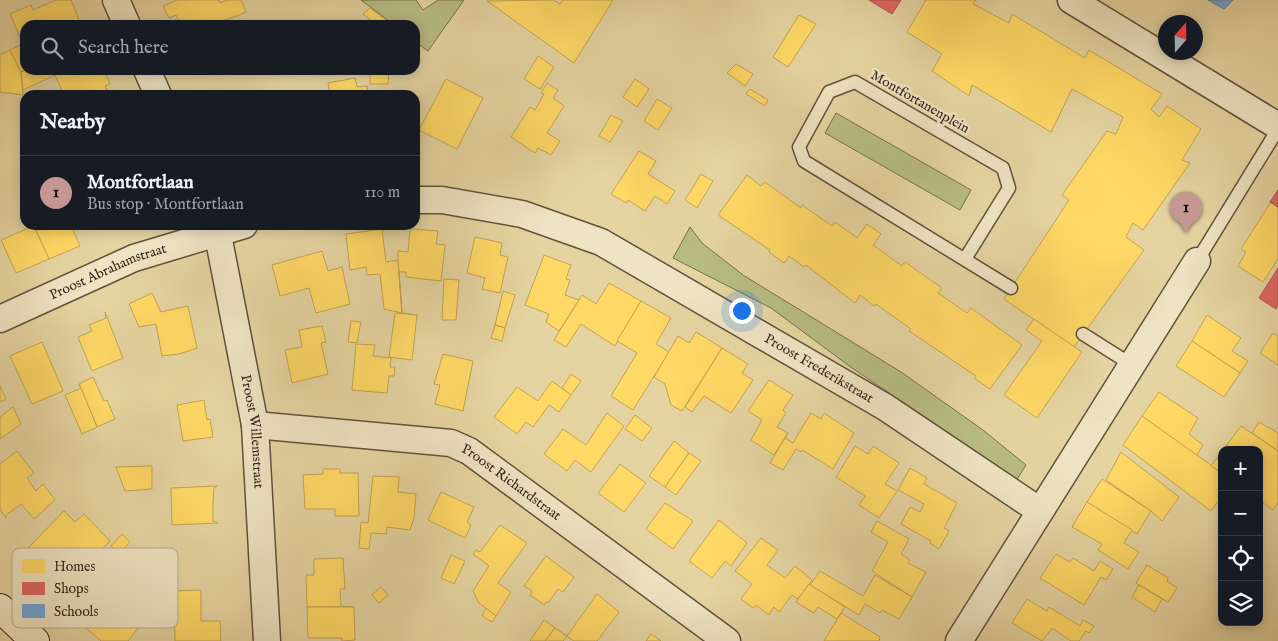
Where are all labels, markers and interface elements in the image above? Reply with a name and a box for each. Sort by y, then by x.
north arrow [1158,15,1203,60]
search box [20,20,420,75]
icon: search [38,34,66,62]
text: Search here [78,36,169,60]
street label: Montfortanenplein [867,66,973,138]
text: Nearby [40,109,105,136]
text: Montfortlaan [87,171,194,195]
text: 1 [53,183,59,203]
text: 110 m [364,183,400,203]
pin: 1 [1170,192,1202,233]
text: Bus stop · Montfortlaan [87,195,244,215]
street label: Proost Abrahamstraat [47,240,169,304]
your location [729,298,755,324]
street label: Proost Frederikstraat [761,330,877,407]
street label: Proost Willemstraat [236,373,268,489]
street label: Proost Richardstraat [459,440,565,525]
map controls [1218,446,1263,626]
button: + [1218,446,1263,491]
button: − [1218,491,1263,536]
button: locate [1218,536,1263,581]
legend [12,548,178,628]
text: Homes [54,558,96,576]
text: Shops [54,580,89,598]
button: layers [1218,581,1263,626]
text: Schools [54,603,98,621]

